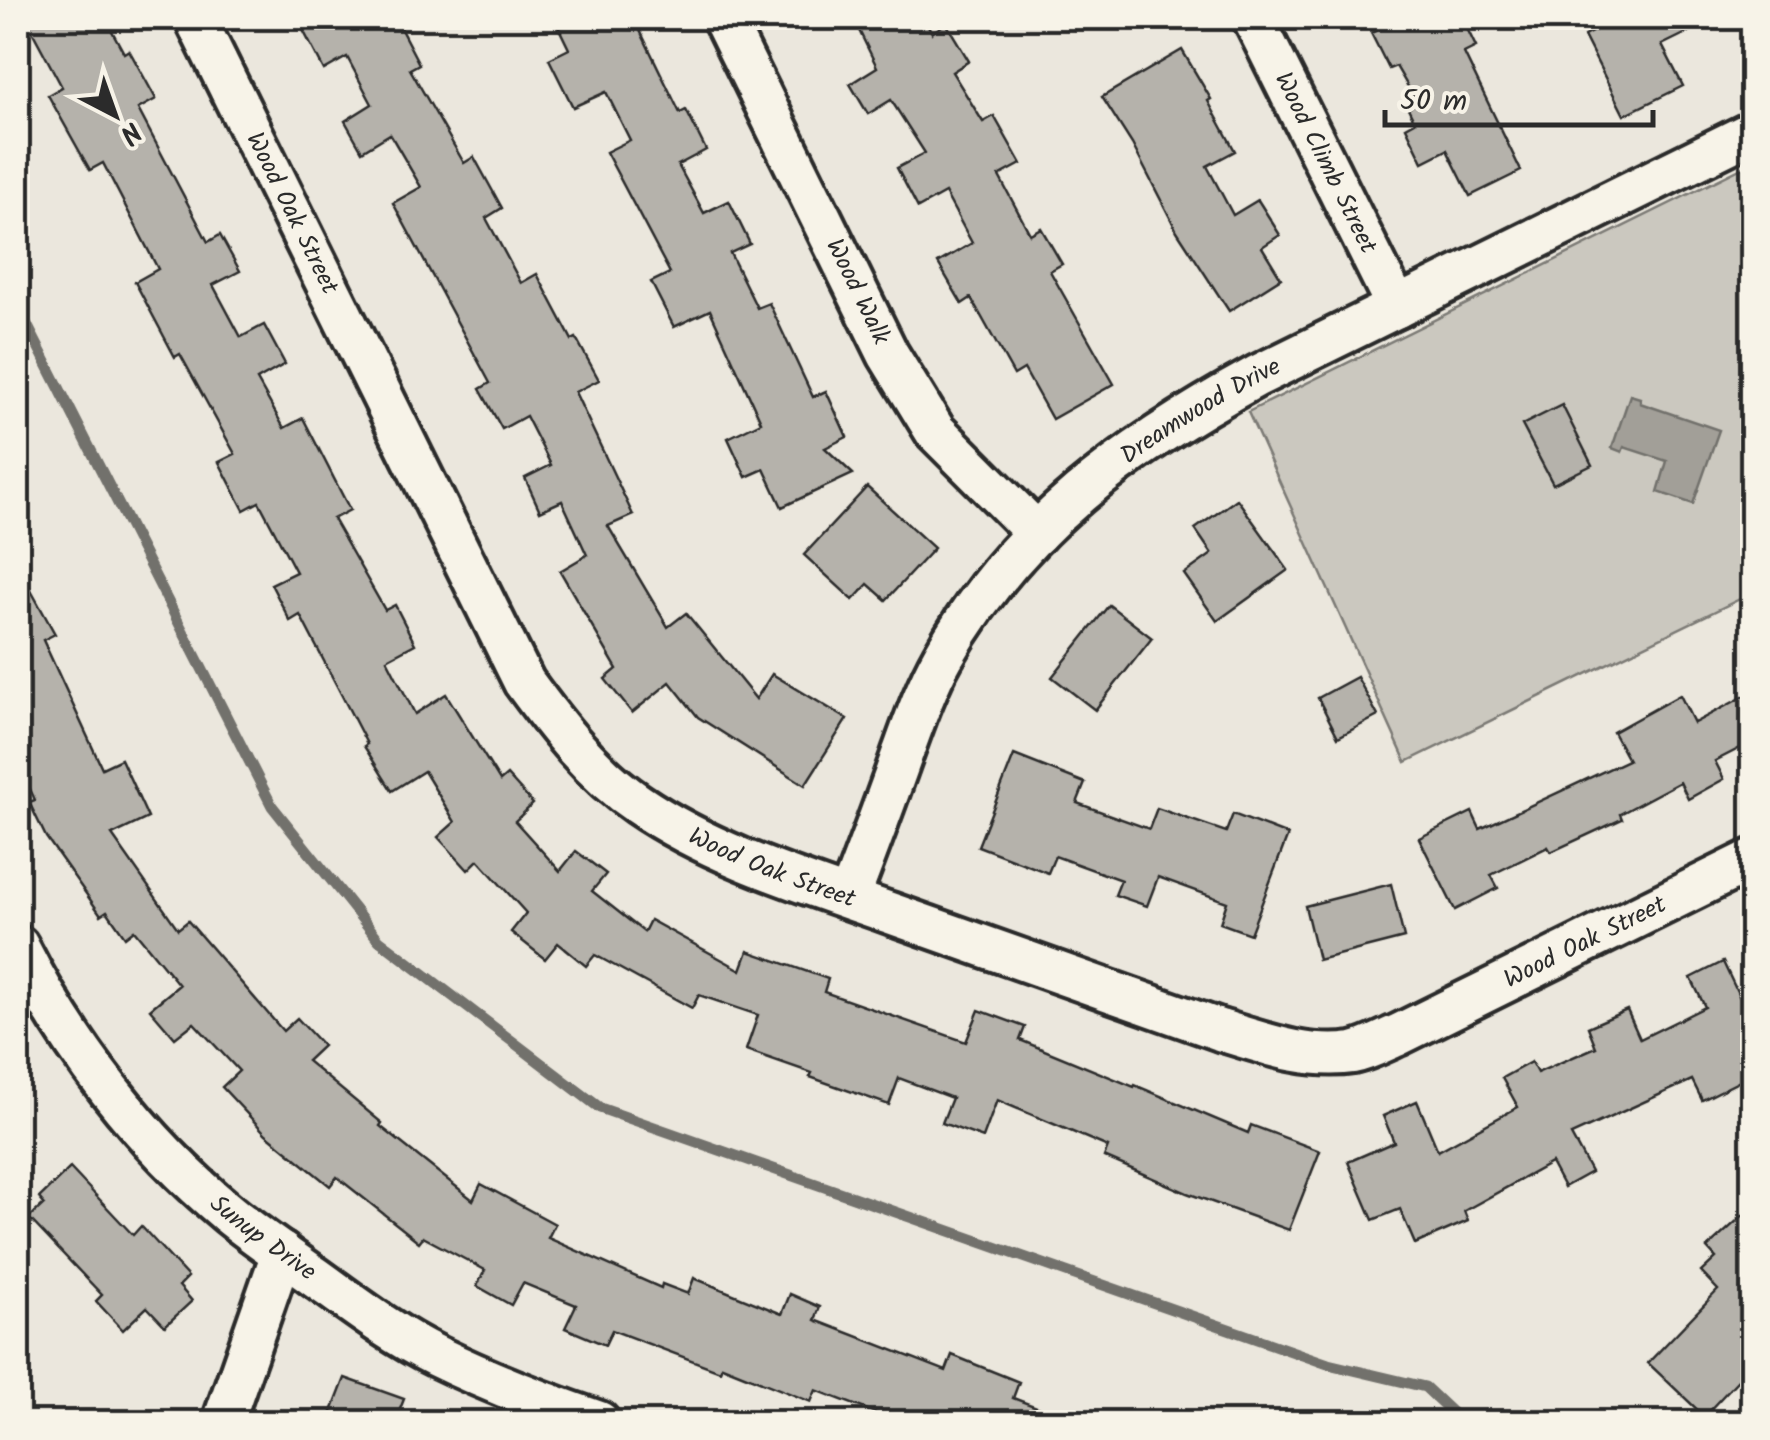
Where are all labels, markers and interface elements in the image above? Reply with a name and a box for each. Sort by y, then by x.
north arrow [65,65,165,165]
street label: Wood Climb Street [1263,65,1388,261]
scale bar [1385,65,1652,127]
text: 50 m [1400,78,1467,126]
text: N [108,109,151,155]
street label: Wood Oak Street [235,125,349,302]
street label: Wood Walk [814,232,901,352]
street label: Dreamwood Drive [1112,347,1288,475]
street label: Wood Oak Street [681,817,861,920]
street label: Wood Oak Street [1497,885,1674,1000]
street label: Sunup Drive [200,1185,325,1292]

